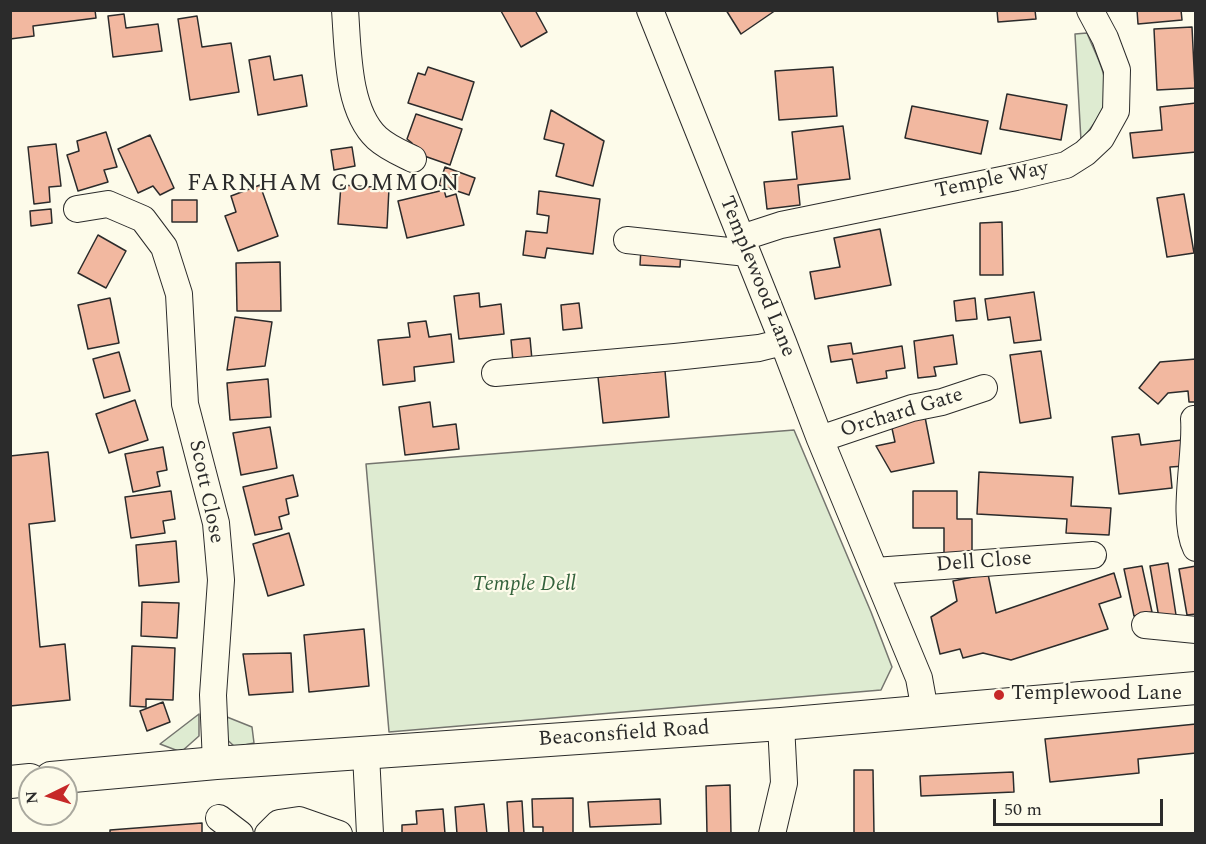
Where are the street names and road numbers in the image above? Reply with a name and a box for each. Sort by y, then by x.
street label: Temple Way [933,157,1051,205]
street label: Templewood Lane [712,193,800,361]
street label: Orchard Gate [838,383,966,445]
street label: Scott Close [182,438,228,546]
street label: Dell Close [935,547,1033,579]
street label: Beaconsfield Road [537,716,711,754]

